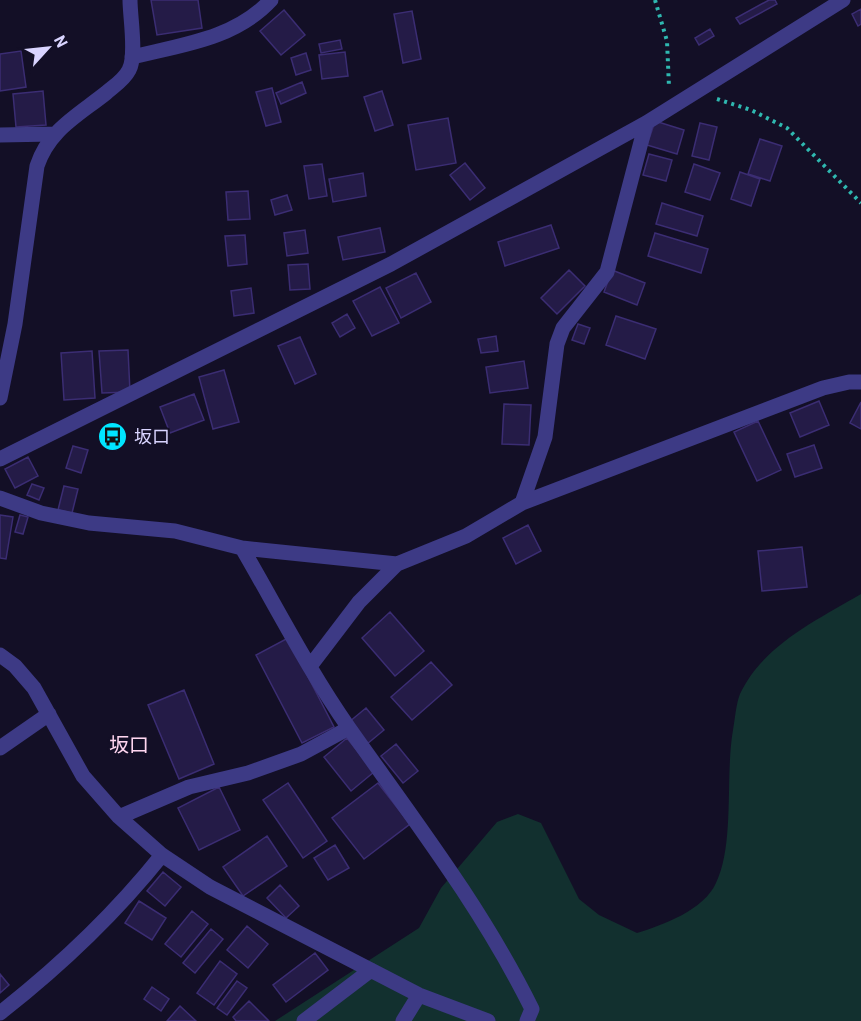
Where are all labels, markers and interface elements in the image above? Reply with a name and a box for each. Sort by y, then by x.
north arrow [18,18,78,78]
text: N [51,32,73,50]
bus stop icon: 坂口 [97,421,129,453]
place label: 坂口 [134,425,170,447]
district label: 坂口 [109,732,149,756]

